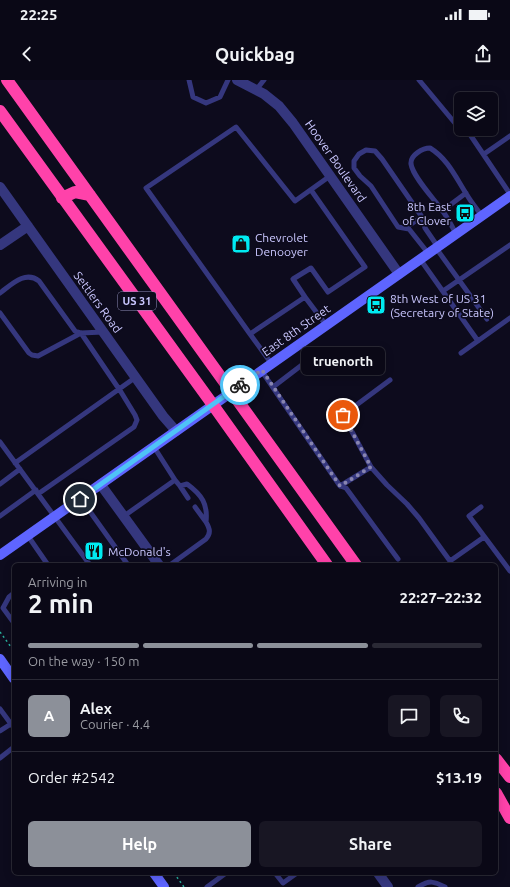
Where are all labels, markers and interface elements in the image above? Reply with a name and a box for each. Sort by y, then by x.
text: 22:25 [20,6,58,23]
icon: back [16,43,38,65]
icon: share [472,43,494,65]
text: Quickbag [215,44,295,64]
map controls [454,92,498,136]
button: layers [454,92,498,136]
street label: Hoover Boulevard [303,118,369,204]
place label: 8th East of Clover [402,200,451,227]
bus stop icon: 8th East of Clover [454,202,476,224]
place label: Chevrolet Denooyer [255,231,308,258]
shop icon: Chevrolet Denooyer [230,233,252,255]
street label: Settlers Road [71,269,125,335]
road number: US 31 [118,292,156,310]
place label: 8th West of US 31 (Secretary of State) [390,292,494,320]
bus stop icon: 8th West of US 31 (Secretary of State) [365,294,387,316]
street label: East 8th Street [259,302,333,358]
callout: truenorth [301,347,385,375]
text: truenorth [313,354,373,368]
courier [220,365,260,405]
icon: bike [229,374,251,396]
pin [326,398,360,432]
icon: bag [332,404,354,426]
pin [63,482,97,516]
icon: home [69,488,91,510]
restaurant icon: McDonald's [83,540,105,562]
place label: McDonald's [108,545,171,558]
text: Arriving in [28,575,87,589]
text: 2 min [28,589,94,618]
text: 22:27–22:32 [399,589,482,606]
text: On the way · 150 m [28,654,140,668]
button: chat [388,695,430,737]
button: phone [440,695,482,737]
text: Alex [80,700,112,717]
text: A [44,707,54,724]
text: Courier · 4.4 [80,717,150,731]
text: Order #2542 [28,769,115,786]
text: $13.19 [436,769,482,786]
button: Help [28,821,251,867]
button: Share [259,821,482,867]

